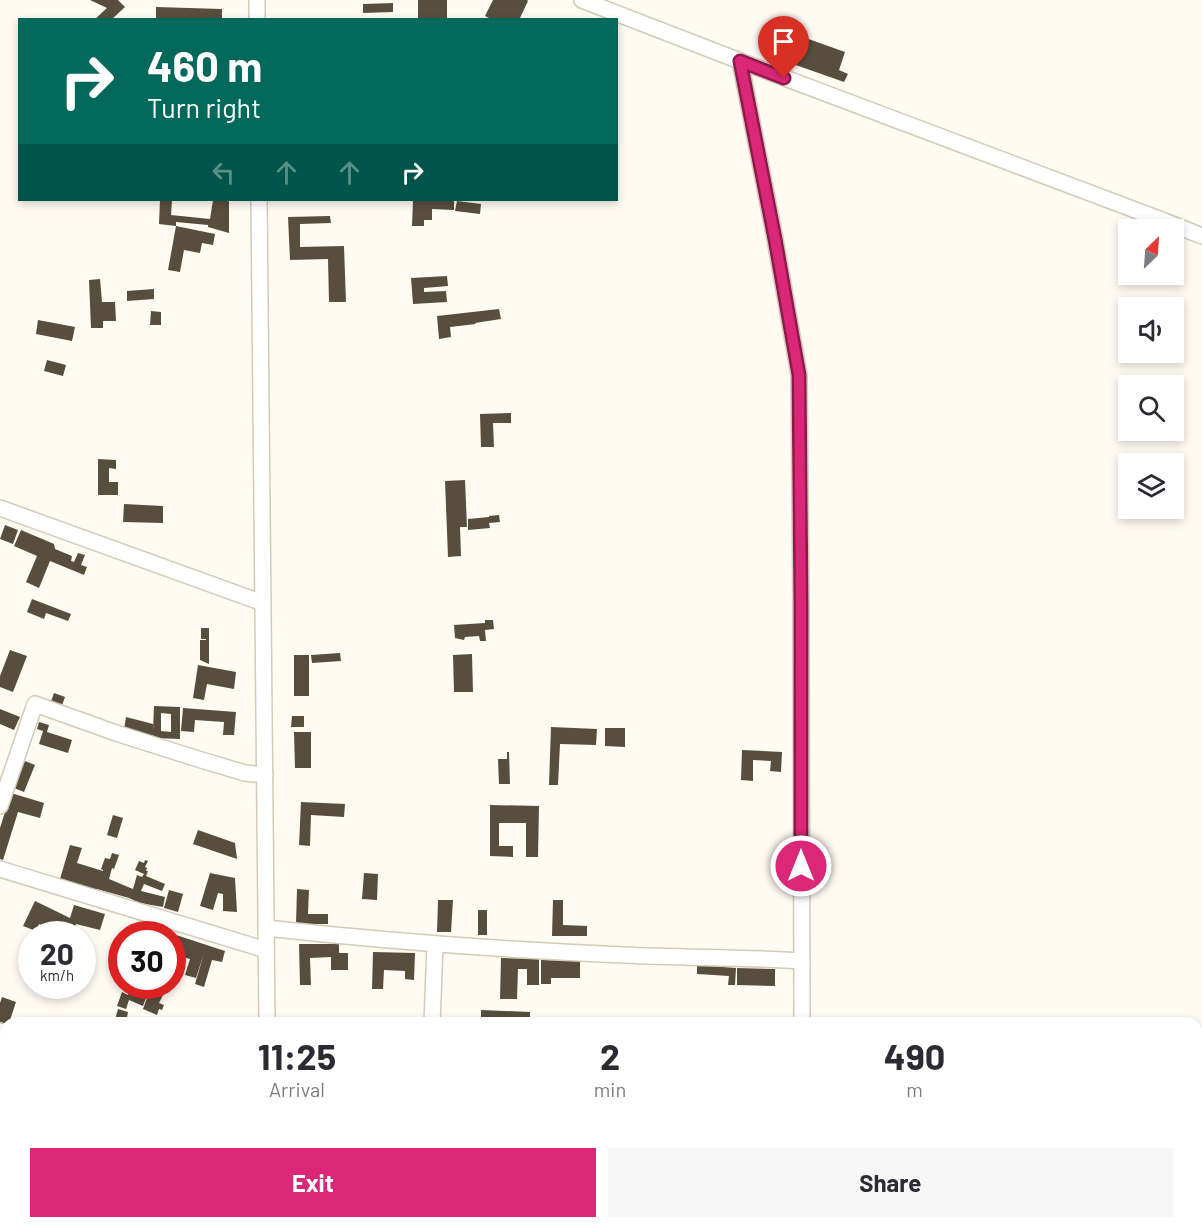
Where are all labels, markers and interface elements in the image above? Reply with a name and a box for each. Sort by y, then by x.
pin [758,16,809,78]
icon: arrive [767,25,800,58]
text: 460 m [147,40,262,90]
icon: right [48,42,126,120]
text: Turn right [147,91,261,123]
icon: left [207,156,240,189]
icon: ahead [270,156,303,189]
icon: ahead [333,156,366,189]
icon: right [396,156,429,189]
north arrow [1118,219,1184,285]
map controls [1118,219,1184,519]
button: sound [1118,297,1184,363]
button: search [1118,375,1184,441]
button: layers [1118,453,1184,519]
position arrow [769,834,833,898]
speed limit sign: 30 [108,921,186,999]
text: 20 [40,935,74,971]
text: km/h [40,966,74,984]
text: 11:25 [258,1034,336,1077]
text: 2 [600,1034,620,1077]
text: 490 [884,1034,945,1077]
text: Arrival [269,1077,325,1101]
text: min [594,1077,626,1101]
text: m [906,1077,923,1101]
button: Exit [30,1148,596,1217]
button: Share [608,1148,1173,1217]

